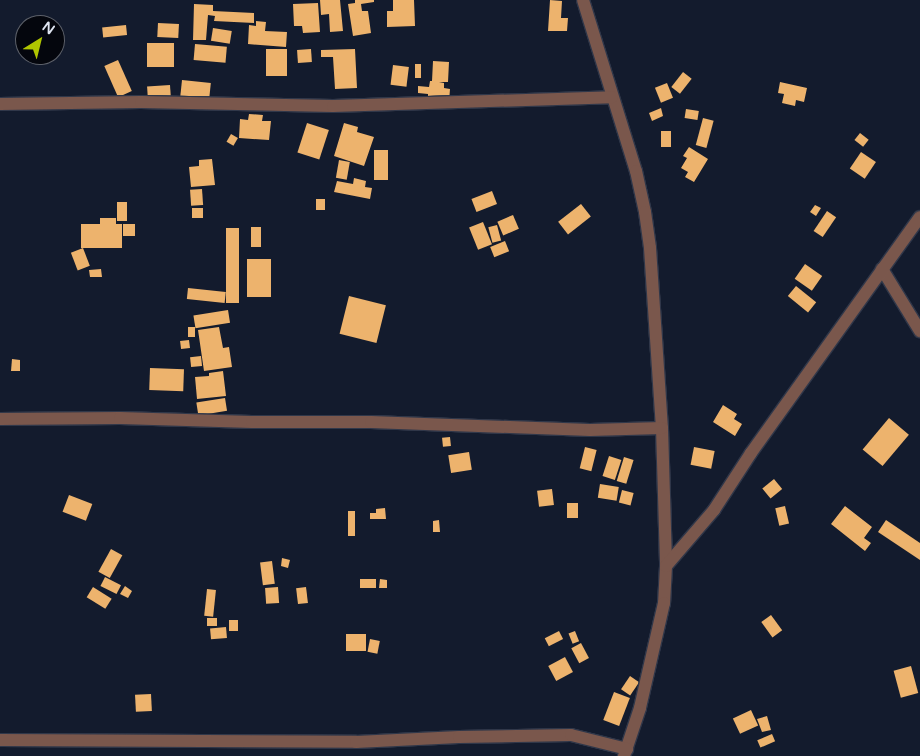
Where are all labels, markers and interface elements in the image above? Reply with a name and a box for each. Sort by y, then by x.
north arrow [15,15,65,65]
text: N [39,18,58,38]

